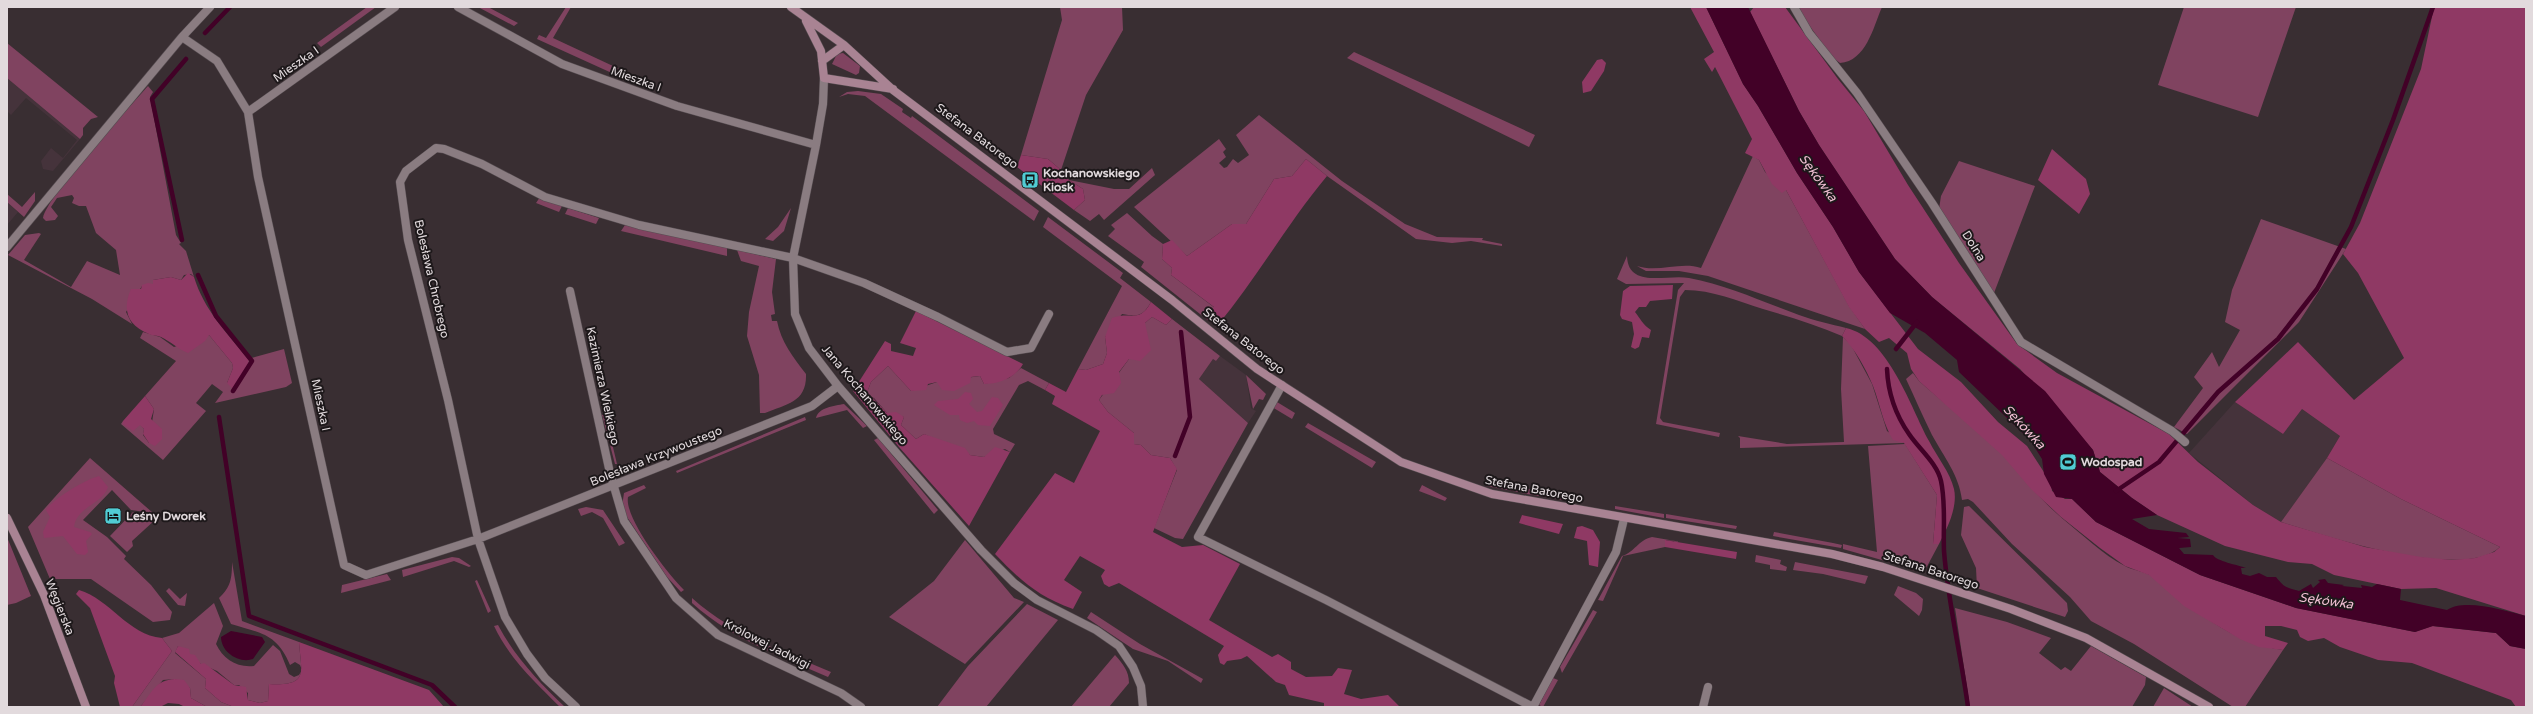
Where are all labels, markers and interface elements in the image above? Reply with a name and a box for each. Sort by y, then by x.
street label: Mieszka I [270,43,322,85]
street label: Mieszka I [609,63,663,95]
street label: Stefana Batorego [933,100,1021,172]
water label: Sękówka [1795,151,1841,205]
place label: Kochanowskiego Kiosk [1043,166,1140,194]
bus stop icon: Kochanowskiego Kiosk [1020,170,1040,190]
street label: Bolesława Chrobrego [412,218,452,340]
street label: Dolna [1959,228,1989,264]
street label: Stefana Batorego [1200,305,1288,377]
street label: Kazimierza Wielkiego [584,325,622,447]
street label: Jana Kochanowskiego [819,342,911,448]
street label: Mieszka I [309,378,333,432]
water label: Sękówka [1999,402,2049,453]
street label: Bolesława Krzywoustego [588,423,724,489]
sports icon: Wodospad [2058,452,2078,472]
place label: Wodospad [2081,455,2142,470]
street label: Stefana Batorego [1484,473,1584,505]
hotel icon: Leśny Dworek [103,506,123,526]
place label: Leśny Dworek [126,509,206,524]
street label: Stefana Batorego [1882,548,1980,592]
street label: Węgierska [42,577,78,637]
water label: Sękówka [2298,589,2355,613]
street label: Królowej Jadwigi [721,616,813,672]

